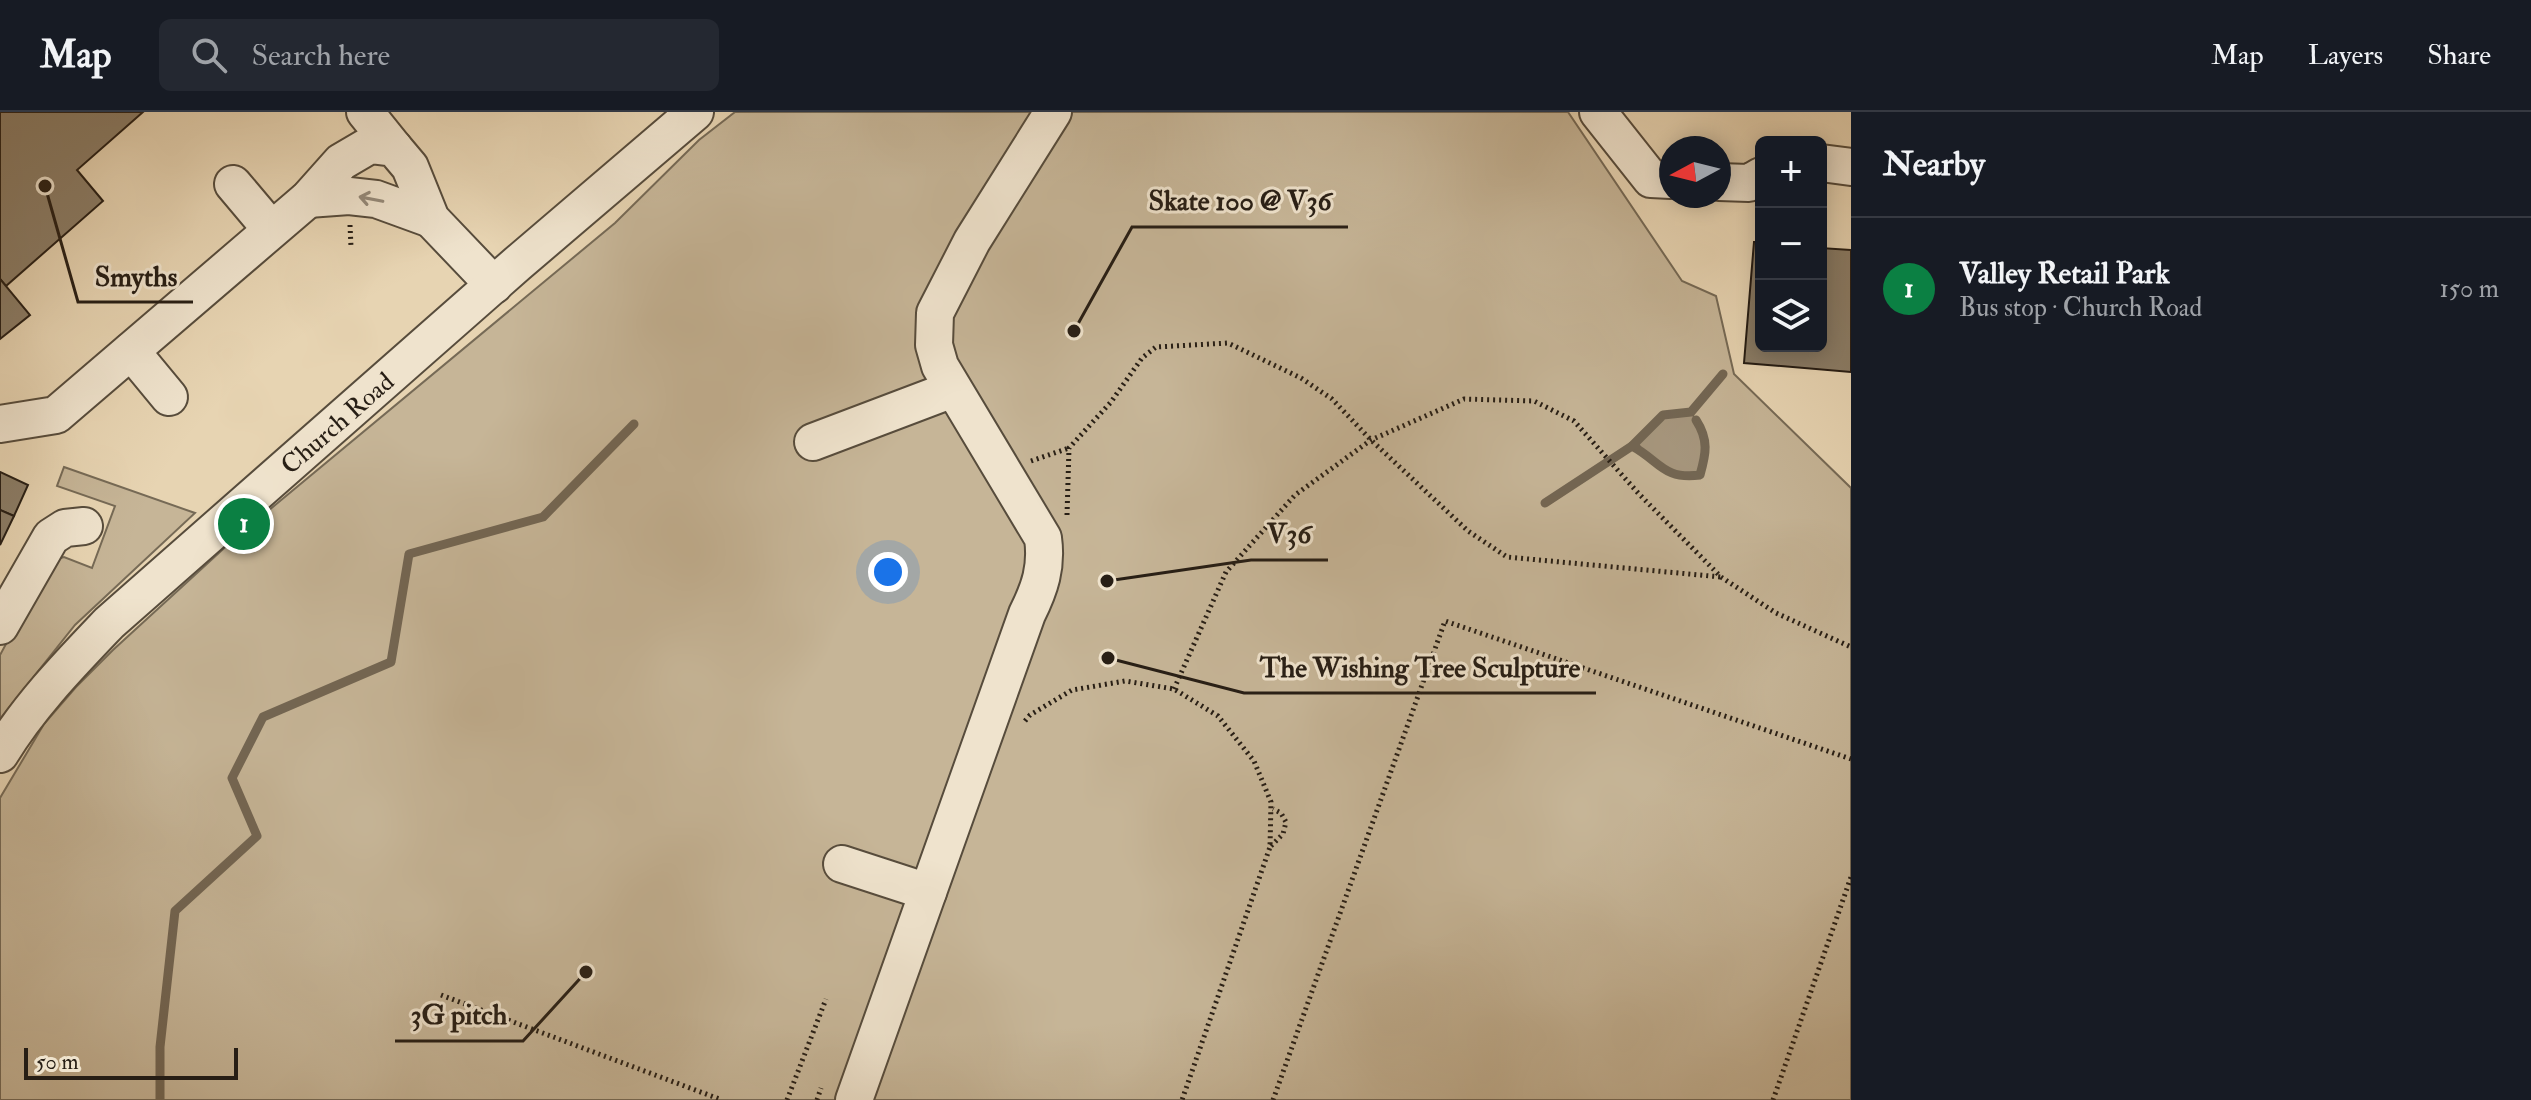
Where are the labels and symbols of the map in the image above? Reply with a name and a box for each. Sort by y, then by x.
north arrow [1659,136,1731,208]
callout: Skate 100 @ V36 [1132,175,1348,227]
text: Skate 100 @ V36 [1148,184,1333,219]
one-way arrow [359,191,385,206]
callout: Smyths [78,250,193,302]
text: Smyths [95,260,178,295]
street label: Church Road [275,366,401,482]
pin: 1 [218,494,270,554]
callout: V36 [1251,508,1328,560]
text: V36 [1266,517,1313,552]
your location [868,552,908,592]
callout: The Wishing Tree Sculpture [1244,641,1596,693]
text: The Wishing Tree Sculpture [1259,651,1581,686]
callout: 3G pitch [395,989,523,1041]
text: 3G pitch [411,998,508,1033]
scale bar [24,1044,238,1080]

